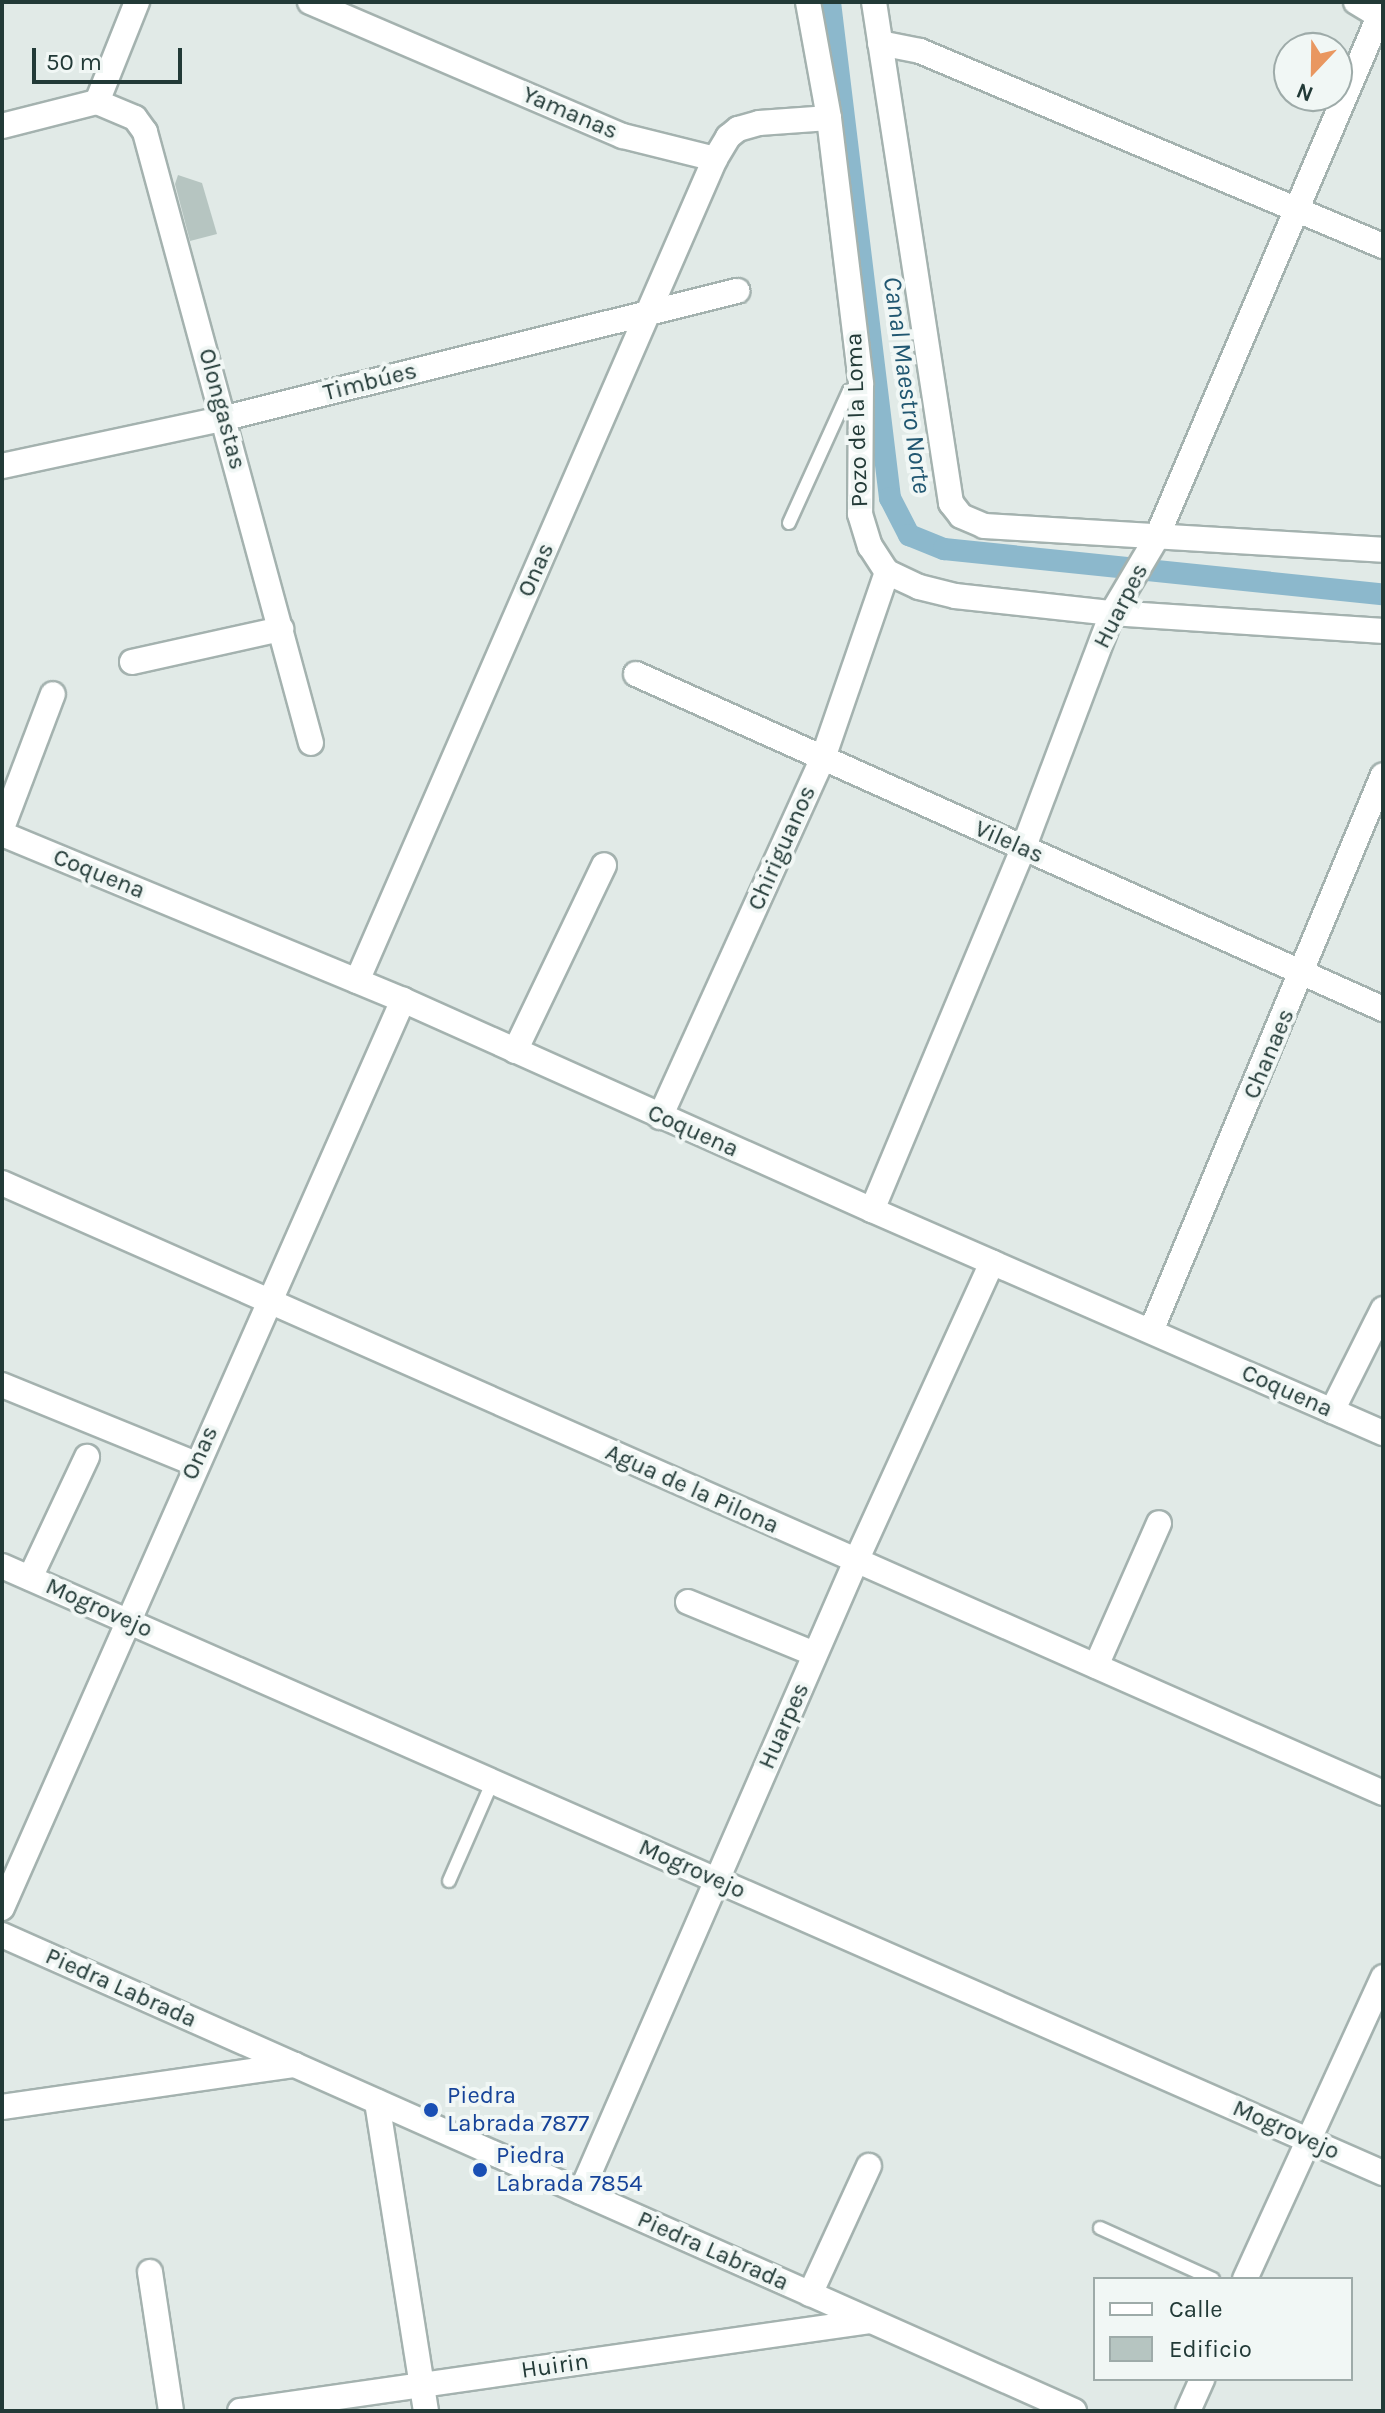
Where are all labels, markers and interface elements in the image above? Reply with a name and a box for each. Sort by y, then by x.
scale bar [36,32,186,82]
north arrow [1273,32,1353,112]
text: 50 m [46,48,102,76]
text: N [1293,77,1317,107]
street label: Yamanas [518,80,622,146]
water label: Canal Maestro Norte [876,275,938,495]
street label: Pozo de la Loma [840,332,874,508]
street label: Olongastas [192,345,252,473]
street label: Timbúes [320,356,420,408]
street label: Onas [511,539,561,601]
street label: Huarpes [1087,559,1155,653]
street label: Chiriguanos [742,781,822,915]
street label: Vilelas [970,814,1048,870]
street label: Coquena [49,843,149,905]
street label: Chanaes [1237,1005,1301,1103]
street label: Coquena [643,1098,743,1164]
street label: Coquena [1237,1358,1337,1424]
street label: Onas [175,1422,225,1484]
street label: Agua de la Pilona [601,1438,783,1540]
street label: Mogrovejo [41,1572,157,1644]
street label: Huarpes [752,1678,816,1774]
street label: Mogrovejo [634,1833,750,1905]
street label: Piedra Labrada [41,1942,201,2034]
place label: Piedra Labrada 7877 [447,2082,589,2138]
street label: Mogrovejo [1228,2094,1344,2166]
marker: Piedra Labrada 7877 [422,2101,440,2119]
place label: Piedra Labrada 7854 [496,2142,643,2198]
marker: Piedra Labrada 7854 [471,2161,489,2179]
street label: Piedra Labrada [633,2205,793,2297]
legend [1093,2277,1353,2381]
text: Calle [1169,2295,1223,2323]
text: Edificio [1169,2335,1252,2363]
street label: Huirin [519,2347,591,2385]

